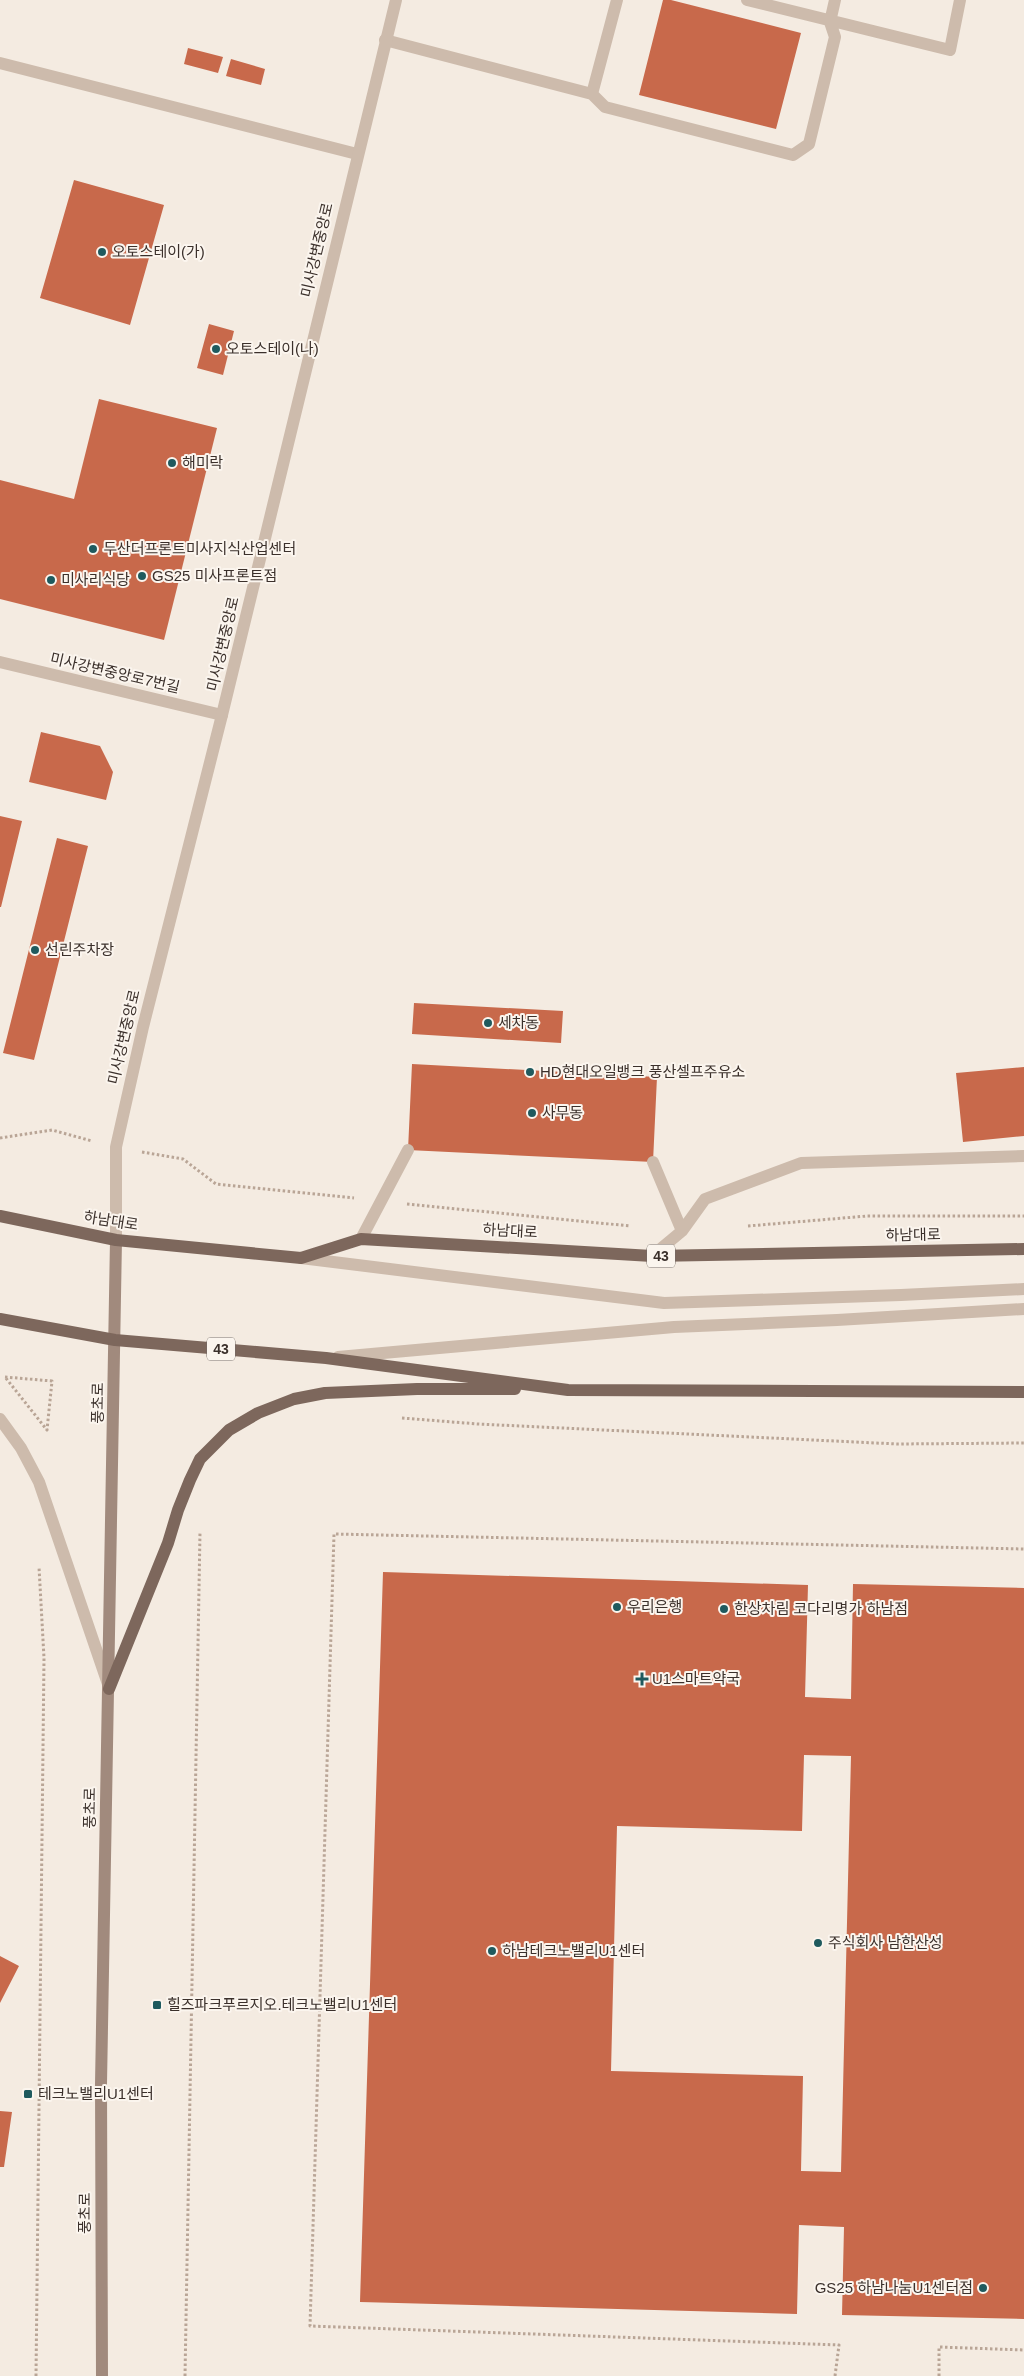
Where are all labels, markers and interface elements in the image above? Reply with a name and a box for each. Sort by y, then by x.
street label: 미사강변중앙로 [297,201,336,299]
place label: 오토스테이(가) [112,243,205,260]
marker: 오토스테이(가) [96,246,108,258]
place label: 오토스테이(나) [226,340,319,357]
marker: 오토스테이(나) [210,343,222,355]
place label: 해미락 [182,454,224,471]
marker: 해미락 [166,457,178,469]
place label: 두산더프론트미사지식산업센터 [103,540,296,557]
marker: 두산더프론트미사지식산업센터 [87,543,99,555]
place label: GS25 미사프론트점 [152,567,277,584]
marker: GS25 미사프론트점 [136,570,148,582]
place label: 미사리식당 [61,571,130,588]
marker: 미사리식당 [45,574,57,586]
street label: 미사강변중앙로 [203,595,242,693]
street label: 미사강변중앙로7번길 [49,649,182,696]
place label: 선린주차장 [45,941,114,958]
marker: 선린주차장 [29,944,41,956]
street label: 미사강변중앙로 [104,988,143,1086]
place label: 세차동 [498,1014,539,1031]
marker: 세차동 [482,1017,494,1029]
place label: HD현대오일뱅크 풍산셀프주유소 [540,1063,745,1080]
marker: HD현대오일뱅크 풍산셀프주유소 [524,1066,536,1078]
place label: 사무동 [542,1104,583,1121]
marker: 사무동 [526,1107,538,1119]
street label: 하남대로 [82,1208,140,1233]
street label: 하남대로 [482,1221,538,1240]
street label: 하남대로 [885,1226,941,1243]
road number: 43 [647,1244,675,1268]
road number: 43 [207,1338,235,1360]
street label: 풍초로 [89,1382,106,1424]
place label: 우리은행 [627,1598,682,1615]
place label: 한상차림 코다리명가 하남점 [734,1600,908,1617]
marker: 우리은행 [611,1601,623,1613]
marker: 한상차림 코다리명가 하남점 [718,1603,730,1615]
place label: U1스마트약국 [652,1670,740,1687]
marker: U1스마트약국 [636,1673,648,1685]
street label: 풍초로 [81,1787,98,1829]
place label: 주식회사 남한산성 [828,1934,943,1951]
marker: 주식회사 남한산성 [812,1937,824,1949]
place label: 하남테크노밸리U1센터 [502,1942,645,1959]
marker: 하남테크노밸리U1센터 [486,1945,498,1957]
place label: 힐즈파크푸르지오.테크노밸리U1센터 [167,1996,397,2013]
marker: 힐즈파크푸르지오.테크노밸리U1센터 [151,1999,163,2011]
place label: 테크노밸리U1센터 [38,2085,154,2102]
marker: 테크노밸리U1센터 [22,2088,34,2100]
street label: 풍초로 [76,2192,93,2234]
place label: GS25 하남나눔U1센터점 [815,2279,973,2296]
marker: GS25 하남나눔U1센터점 [977,2282,989,2294]

